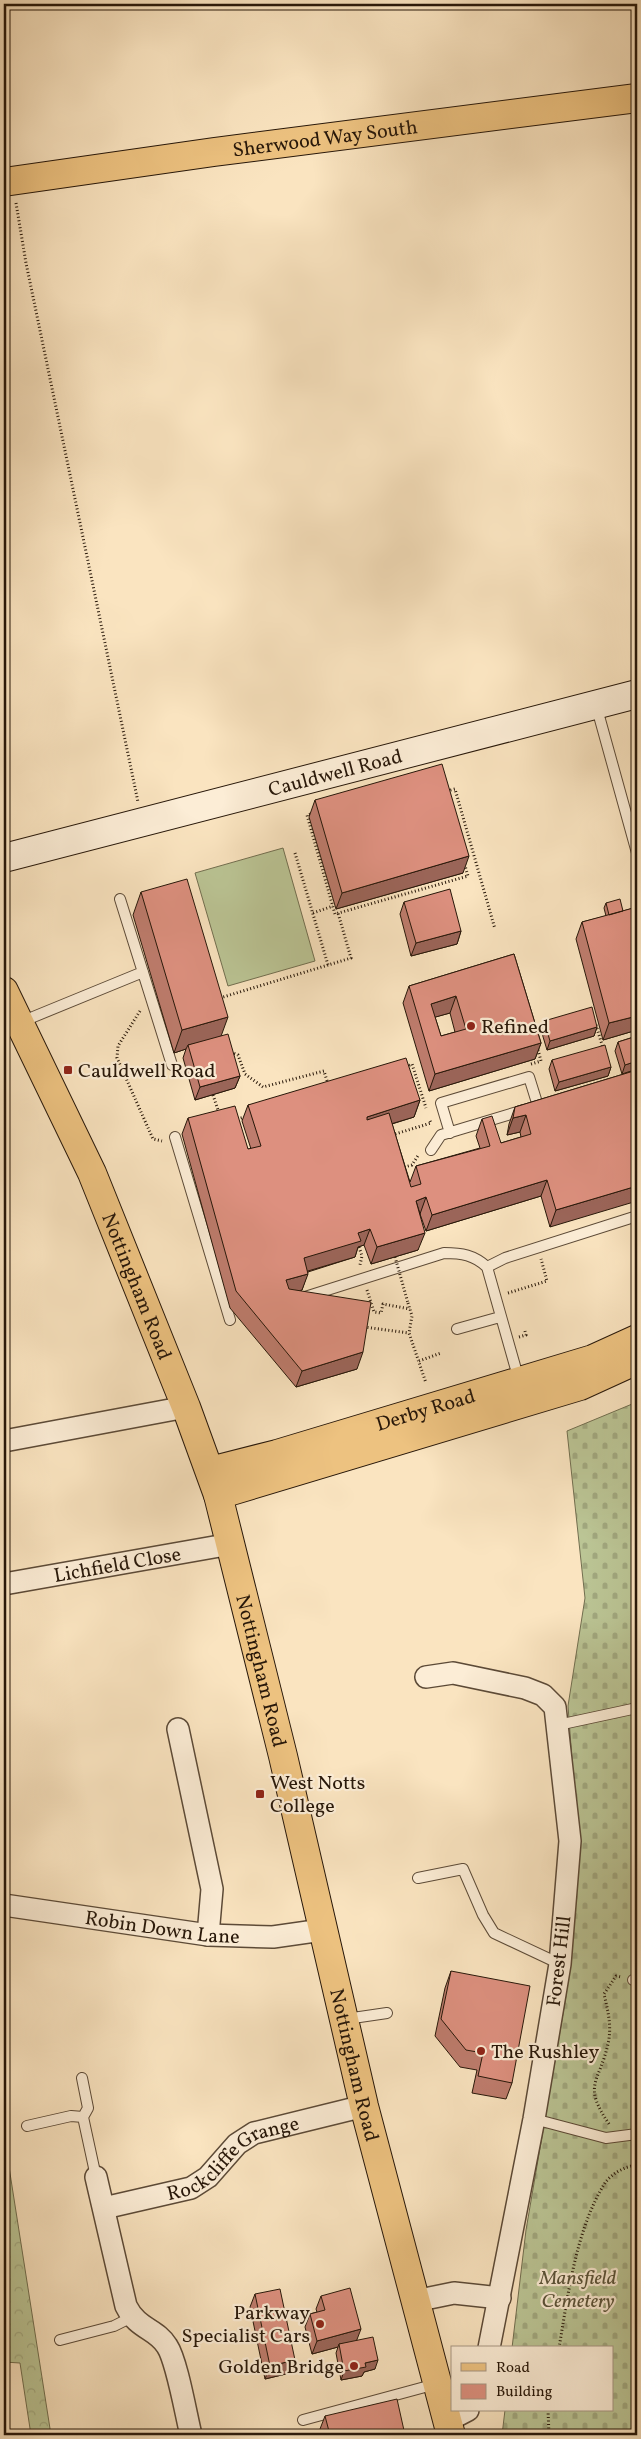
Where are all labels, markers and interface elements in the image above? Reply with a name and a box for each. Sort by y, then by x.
street label: Sherwood Way South [231,114,419,166]
street label: Cauldwell Road [266,743,406,805]
place label: Refined [481,1014,549,1042]
marker: Refined [465,1020,477,1032]
place label: Cauldwell Road [78,1058,215,1086]
marker: Cauldwell Road [62,1064,74,1076]
street label: Nottingham Road [93,1209,178,1365]
street label: Derby Road [373,1383,479,1440]
street label: Lichfield Close [52,1541,183,1591]
street label: Nottingham Road [227,1592,292,1750]
place label: West Notts College [270,1770,365,1821]
marker: West Notts College [254,1788,266,1800]
street label: Robin Down Lane [83,1905,240,1952]
street label: Forest Hill [541,1914,579,2008]
street label: Nottingham Road [321,1986,385,2145]
place label: The Rushley [491,2039,599,2067]
marker: The Rushley [475,2045,487,2057]
street label: Rockcliffe Grange [164,2110,302,2209]
park label: Mansfield Cemetery [539,2265,617,2316]
place label: Parkway Specialist Cars [182,2300,310,2351]
marker: Parkway Specialist Cars [314,2318,326,2330]
legend [451,2346,614,2412]
place label: Golden Bridge [218,2354,344,2382]
text: Road [496,2358,530,2379]
marker: Golden Bridge [348,2360,360,2372]
text: Building [496,2382,553,2403]

